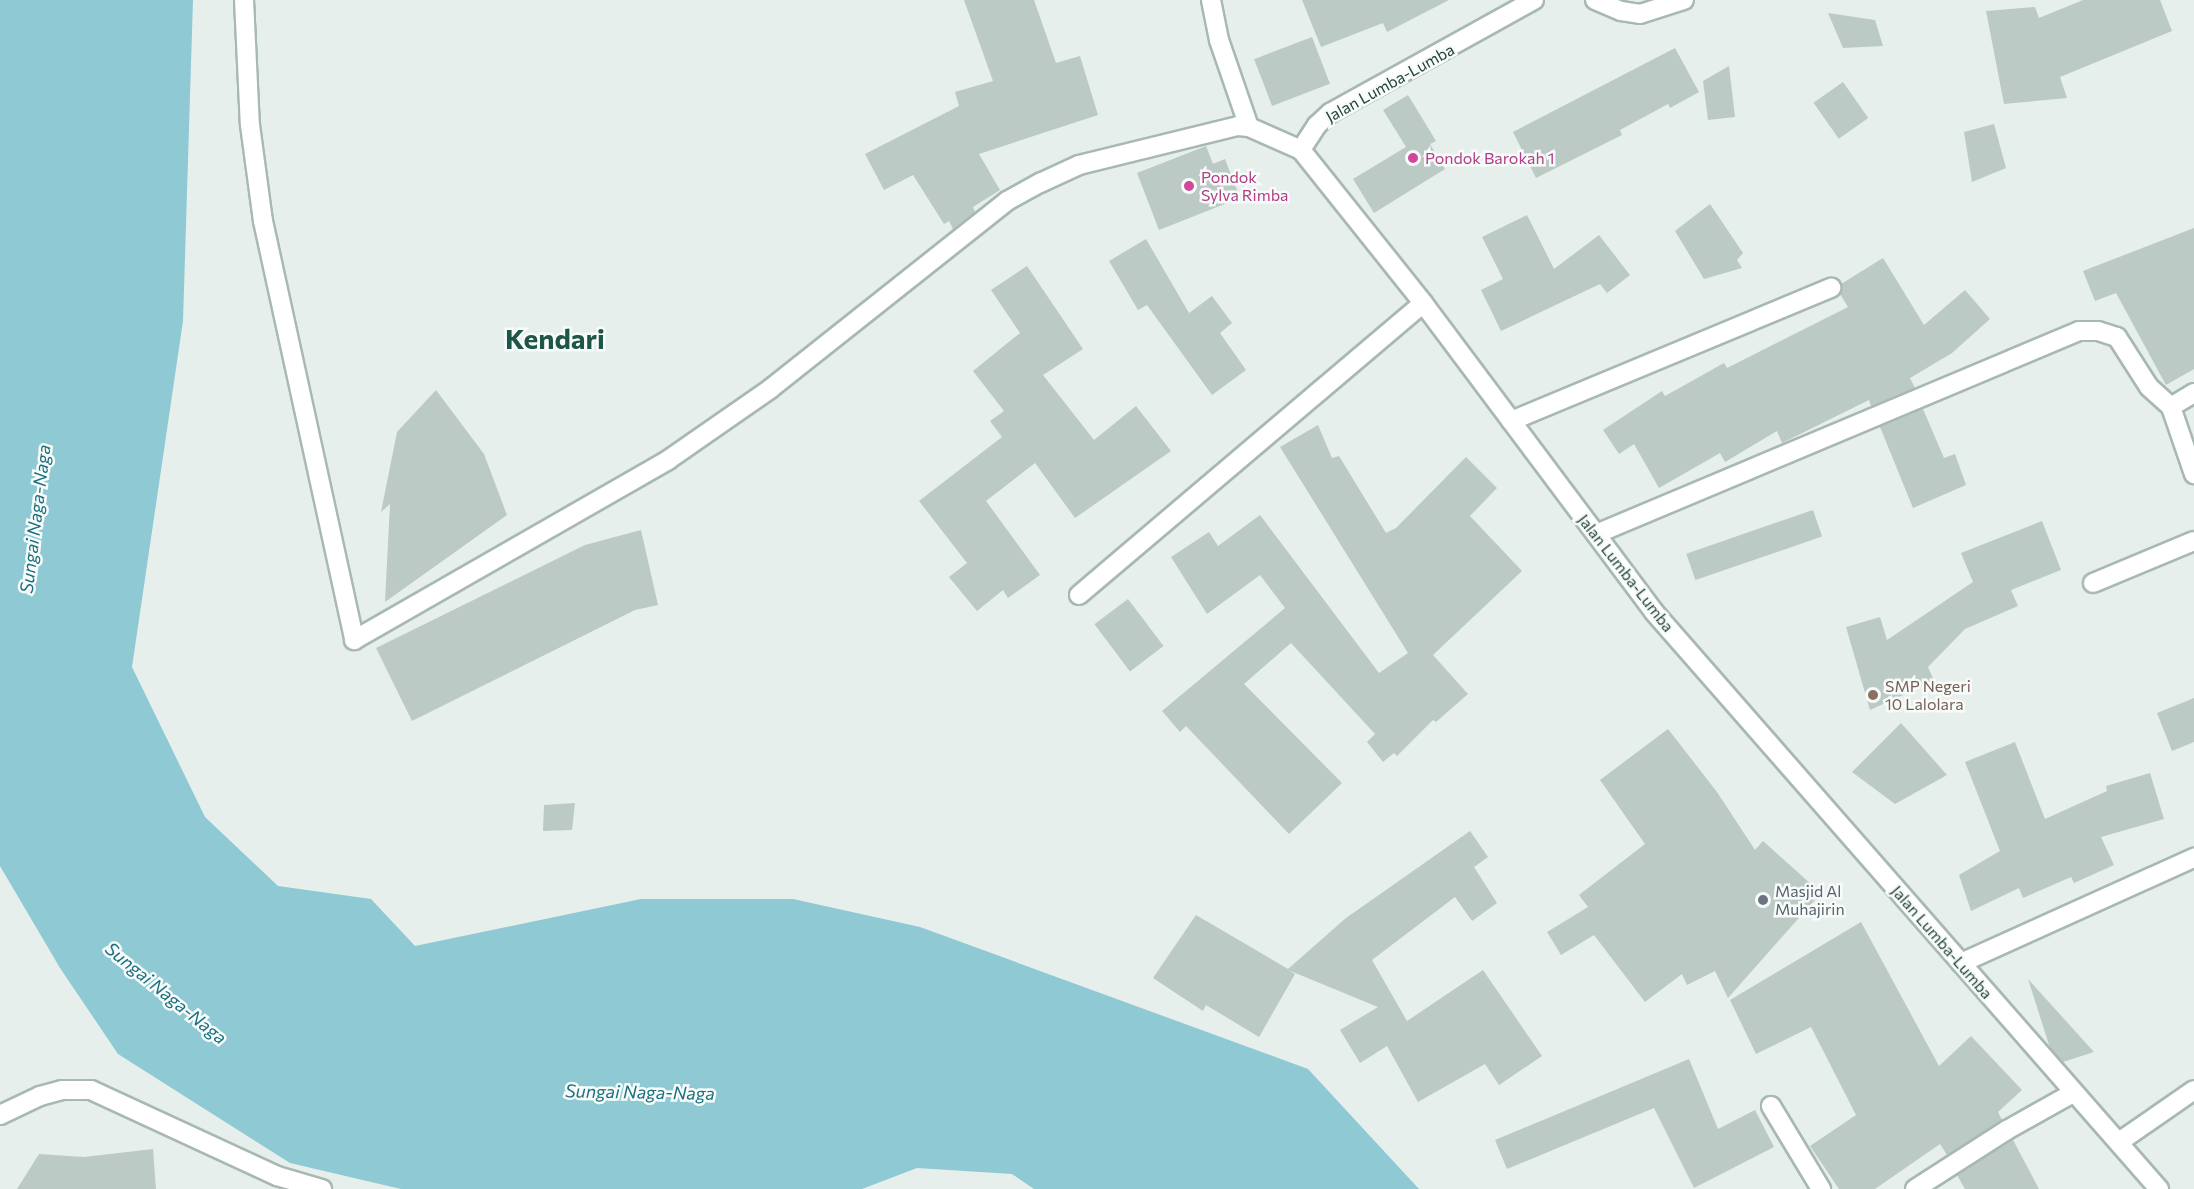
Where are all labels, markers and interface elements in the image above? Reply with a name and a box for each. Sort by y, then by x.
street label: Jalan Lumba-Lumba [1322,40,1458,126]
place label: Pondok Barokah 1 [1425,148,1555,168]
marker: Pondok Barokah 1 [1406,151,1420,165]
place label: Pondok Sylva Rimba [1201,167,1288,205]
marker: Pondok Sylva Rimba [1182,179,1196,193]
district label: Kendari [505,321,605,355]
water label: Sungai Naga-Naga [15,443,55,595]
street label: Jalan Lumba-Lumba [1574,510,1678,636]
place label: SMP Negeri 10 Lalolara [1885,676,1971,714]
marker: SMP Negeri 10 Lalolara [1866,688,1880,702]
place label: Masjid Al Muhajirin [1775,881,1845,919]
street label: Jalan Lumba-Lumba [1887,881,1997,1003]
marker: Masjid Al Muhajirin [1756,893,1770,907]
water label: Sungai Naga-Naga [101,938,231,1048]
water label: Sungai Naga-Naga [565,1080,715,1104]

